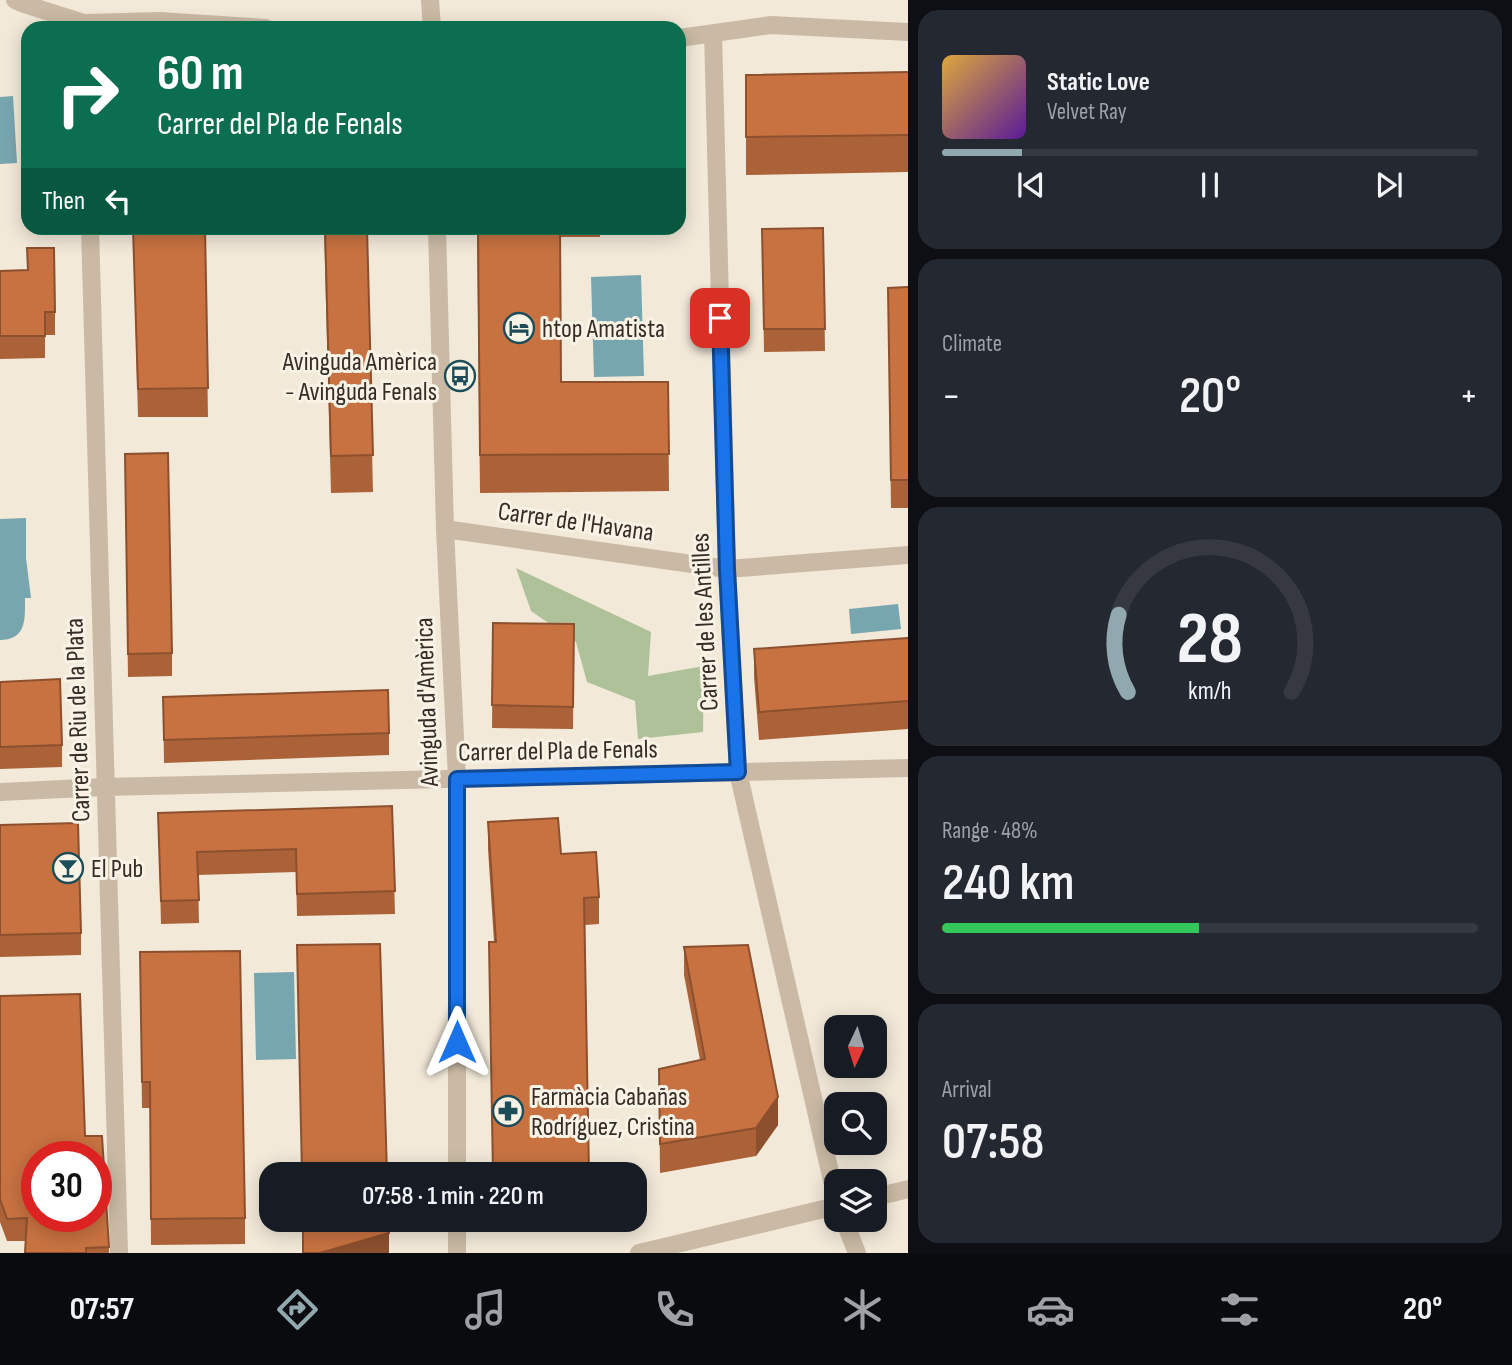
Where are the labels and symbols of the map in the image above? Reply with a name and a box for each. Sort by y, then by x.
pin [690,288,750,348]
hotel icon: htop Amatista [502,311,536,345]
place label: htop Amatista [542,314,665,345]
place label: Avinguda Amèrica - Avinguda Fenals [282,347,437,408]
bus stop icon: Avinguda Amèrica - Avinguda Fenals [443,359,477,393]
street label: Carrer de l'Havana [496,496,656,549]
street label: Carrer de les Antilles [685,532,726,712]
street label: Carrer de Riu de la Plata [59,617,98,822]
street label: Avinguda d'Amèrica [409,617,446,788]
street label: Carrer del Pla de Fenals [458,734,658,769]
bar icon: El Pub [51,851,85,885]
place label: El Pub [91,854,143,885]
position arrow [420,1005,494,1079]
north arrow [824,1015,887,1078]
place label: Farmàcia Cabañas Rodríguez, Cristina [531,1082,695,1143]
pharmacy icon: Farmàcia Cabañas Rodríguez, Cristina [491,1094,525,1128]
speed limit sign: 30 [21,1141,112,1232]

